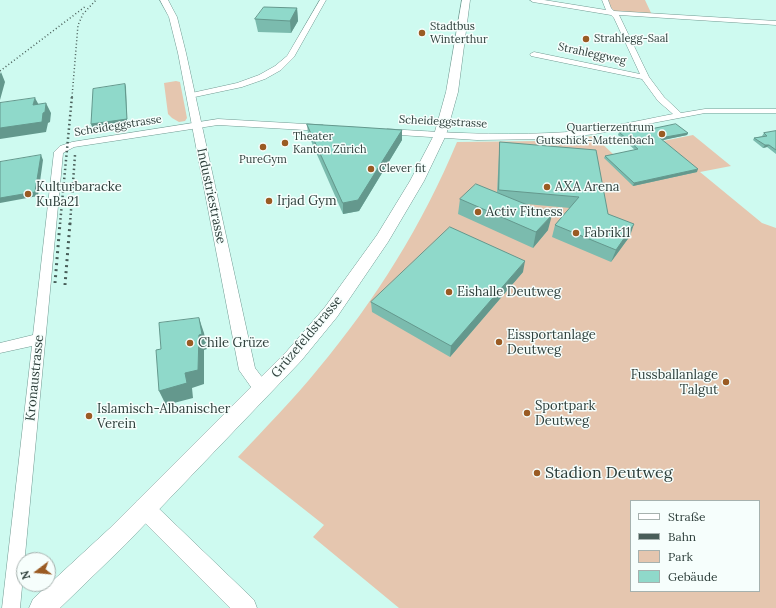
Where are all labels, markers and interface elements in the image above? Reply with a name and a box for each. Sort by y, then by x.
place label: Stadtbus Winterthur [430,20,488,46]
marker: Stadtbus Winterthur [417,28,427,38]
place label: Strahlegg-Saal [594,32,668,46]
marker: Strahlegg-Saal [581,34,591,44]
street label: Strahleggweg [557,40,627,68]
street label: Scheideggstrasse [73,113,163,139]
street label: Scheideggstrasse [399,113,487,131]
place label: Quartierzentrum Gutschick-Mattenbach [536,121,654,147]
marker: Quartierzentrum Gutschick-Mattenbach [657,129,667,139]
place label: Theater Kanton Zürich [293,130,367,156]
marker: Theater Kanton Zürich [280,138,290,148]
marker: PureGym [258,142,268,152]
street label: Industriestrasse [193,147,229,245]
place label: PureGym [239,153,287,167]
place label: Clever fit [379,162,426,176]
marker: Clever fit [366,164,376,174]
place label: Kulturbaracke KuBa21 [36,179,122,210]
place label: AXA Arena [555,179,620,195]
marker: AXA Arena [542,182,552,192]
marker: Kulturbaracke KuBa21 [23,189,33,199]
place label: Irjad Gym [277,193,337,209]
marker: Irjad Gym [264,196,274,206]
place label: Activ Fitness [486,204,563,220]
marker: Activ Fitness [473,207,483,217]
place label: Fabrik11 [584,225,631,241]
marker: Fabrik11 [571,228,581,238]
place label: Eishalle Deutweg [457,284,561,300]
marker: Eishalle Deutweg [444,287,454,297]
street label: Grüzefeldstrasse [268,293,346,381]
place label: Eissportanlage Deutweg [507,327,596,358]
street label: Kronaustrasse [23,334,47,422]
place label: Chile Grüze [198,335,269,351]
marker: Eissportanlage Deutweg [494,337,504,347]
marker: Chile Grüze [185,338,195,348]
place label: Fussballanlage Talgut [631,367,718,398]
marker: Fussballanlage Talgut [721,377,731,387]
place label: Sportpark Deutweg [535,398,595,429]
place label: Islamisch-Albanischer Verein [97,401,230,432]
marker: Sportpark Deutweg [522,408,532,418]
marker: Islamisch-Albanischer Verein [84,411,94,421]
place label: Stadion Deutweg [545,463,673,483]
marker: Stadion Deutweg [532,468,542,478]
legend [630,500,760,592]
text: Straße [668,509,705,524]
text: Bahn [668,529,696,544]
text: Park [668,549,693,564]
north arrow [16,552,56,592]
text: N [18,569,33,581]
text: Gebäude [668,569,718,584]

